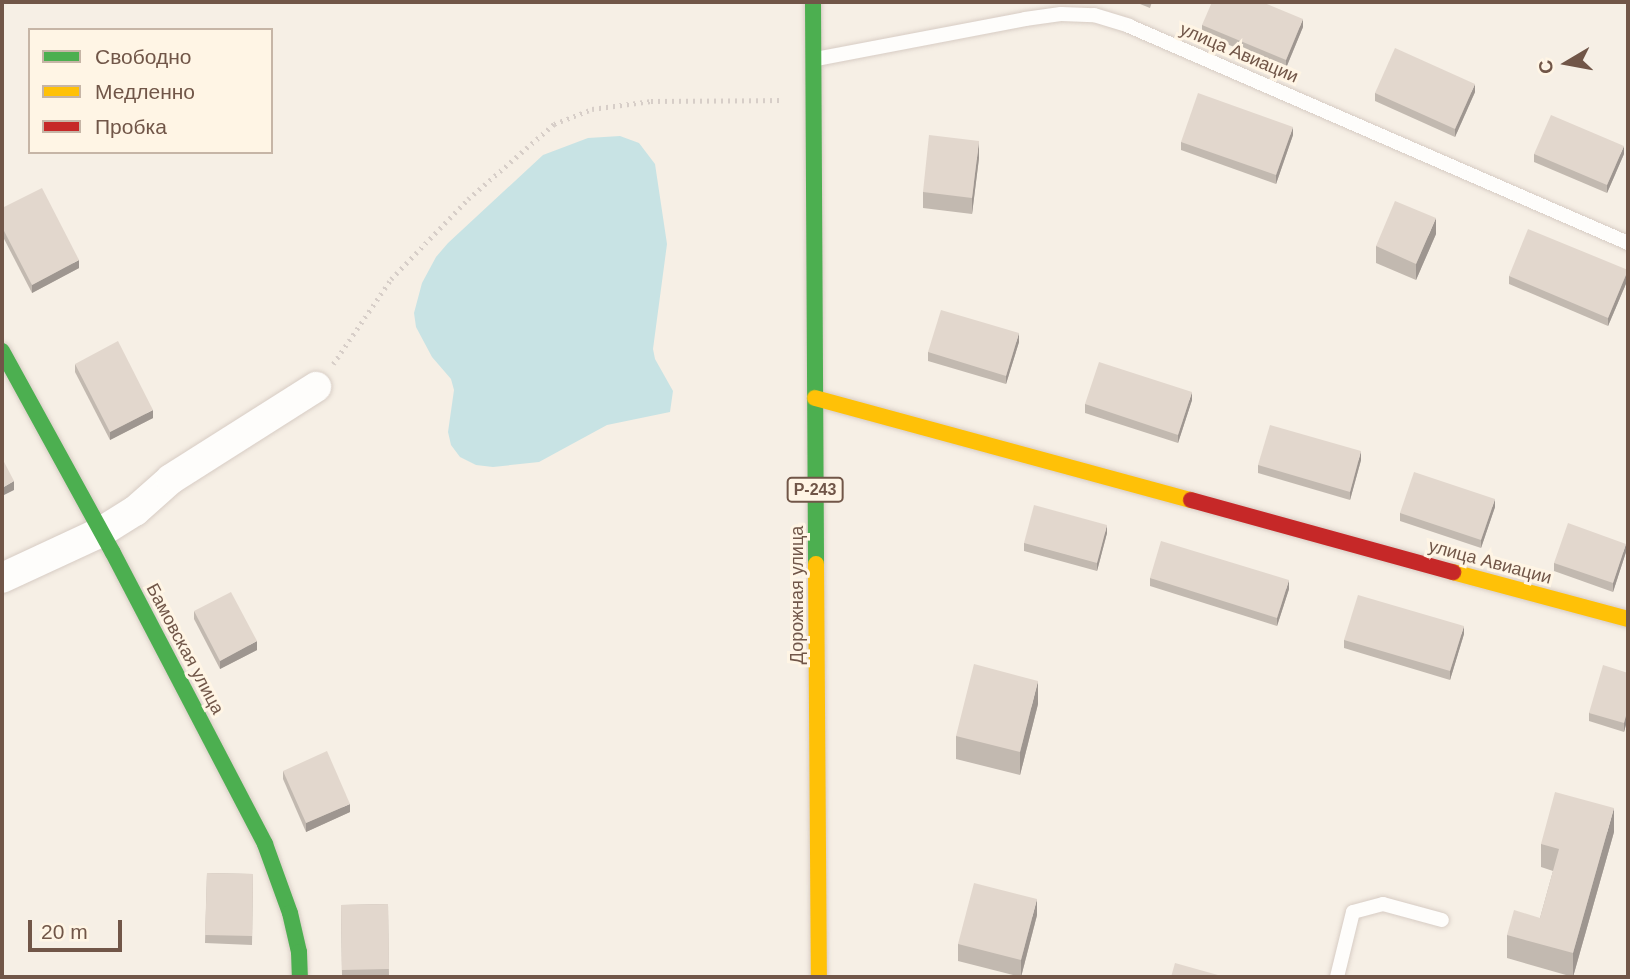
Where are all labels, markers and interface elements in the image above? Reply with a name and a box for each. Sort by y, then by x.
street label: улица Авиации [1177,18,1301,88]
legend [28,28,273,154]
north arrow [1532,28,1602,98]
text: Свободно [95,45,192,68]
text: С [1534,58,1557,75]
text: Медленно [95,80,195,103]
text: Пробка [95,115,167,138]
road number: Р-243 [785,477,845,503]
street label: Дорожная улица [786,526,808,664]
street label: улица Авиации [1426,535,1554,589]
street label: Бамовская улица [141,580,229,718]
scale bar [32,906,126,950]
text: 20 m [41,920,88,943]

